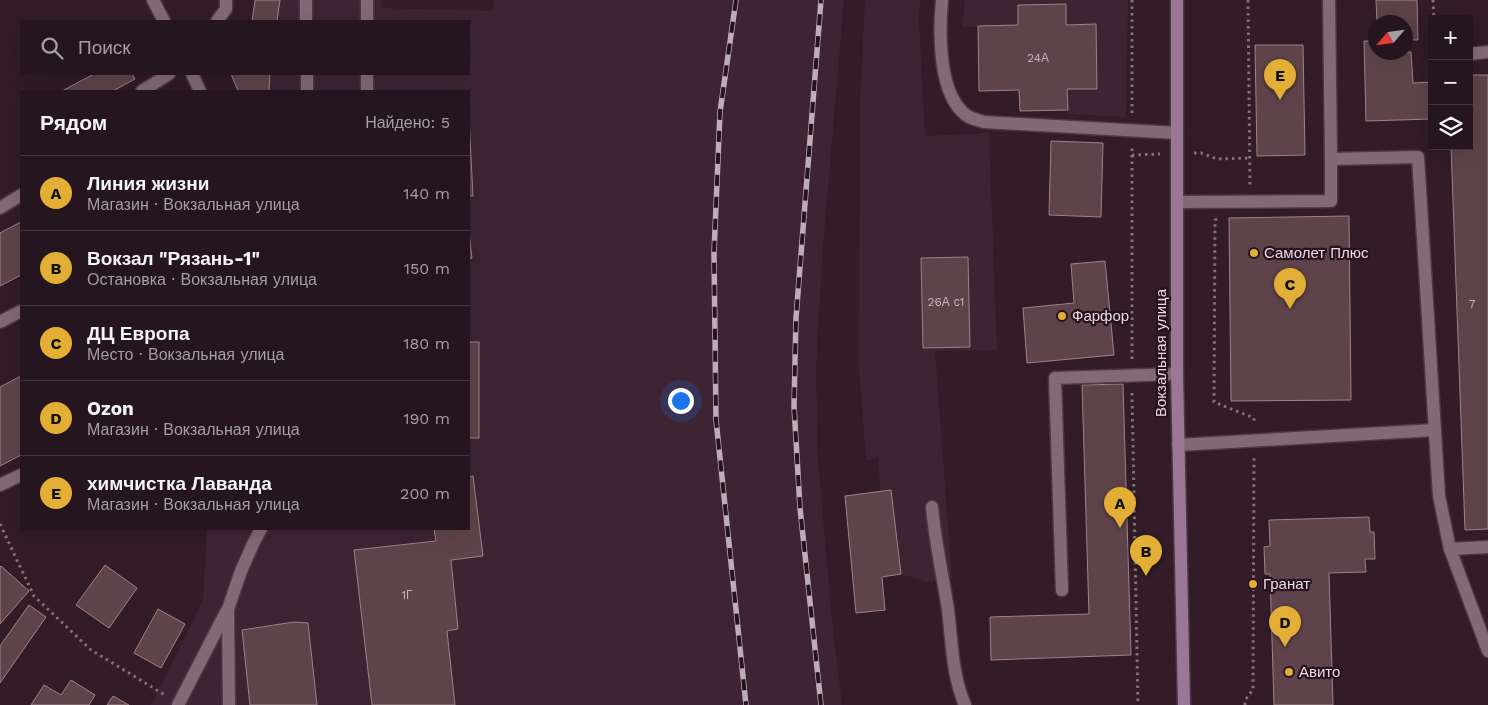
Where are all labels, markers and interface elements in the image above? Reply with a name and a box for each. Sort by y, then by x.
north arrow [1368,15,1413,60]
map controls [1428,15,1473,150]
button: + [1428,15,1473,60]
search box [20,20,470,75]
icon: search [38,34,66,62]
text: Поиск [78,36,131,59]
house number: 24А [1027,51,1049,65]
pin: E [1264,59,1296,100]
button: − [1428,60,1473,105]
button: layers [1428,105,1473,150]
text: Рядом [40,110,107,135]
text: Найдено: 5 [365,113,450,132]
text: Линия жизни [87,172,209,195]
text: A [51,184,61,203]
text: 140 m [403,184,450,203]
text: Магазин · Вокзальная улица [87,195,300,214]
place label: Самолет Плюс [1264,244,1369,262]
text: Вокзал "Рязань-1" [87,247,260,270]
marker: Самолет Плюс [1248,247,1260,259]
text: B [51,259,61,278]
text: 150 m [404,259,450,278]
pin: C [1274,268,1306,309]
text: Остановка · Вокзальная улица [87,270,317,289]
street label: Вокзальная улица [1152,288,1170,417]
house number: 26А с1 [927,295,965,309]
house number: 7 [1469,297,1476,311]
place label: Фарфор [1072,307,1129,325]
marker: Фарфор [1056,310,1068,322]
text: ДЦ Европа [87,322,189,345]
text: C [51,334,61,353]
text: 180 m [403,334,450,353]
text: Место · Вокзальная улица [87,345,284,364]
your location [668,388,694,414]
text: Ozon [87,397,134,420]
text: D [50,409,62,428]
text: 190 m [403,409,450,428]
text: Магазин · Вокзальная улица [87,420,300,439]
text: химчистка Лаванда [87,472,272,495]
text: E [51,484,61,503]
text: 200 m [400,484,450,503]
pin: A [1104,487,1136,528]
text: Магазин · Вокзальная улица [87,495,300,514]
pin: B [1130,535,1162,576]
place label: Гранат [1263,575,1310,593]
marker: Гранат [1247,578,1259,590]
house number: 1Г [401,588,413,602]
pin: D [1269,606,1301,647]
place label: Авито [1299,663,1340,681]
marker: Авито [1283,666,1295,678]

